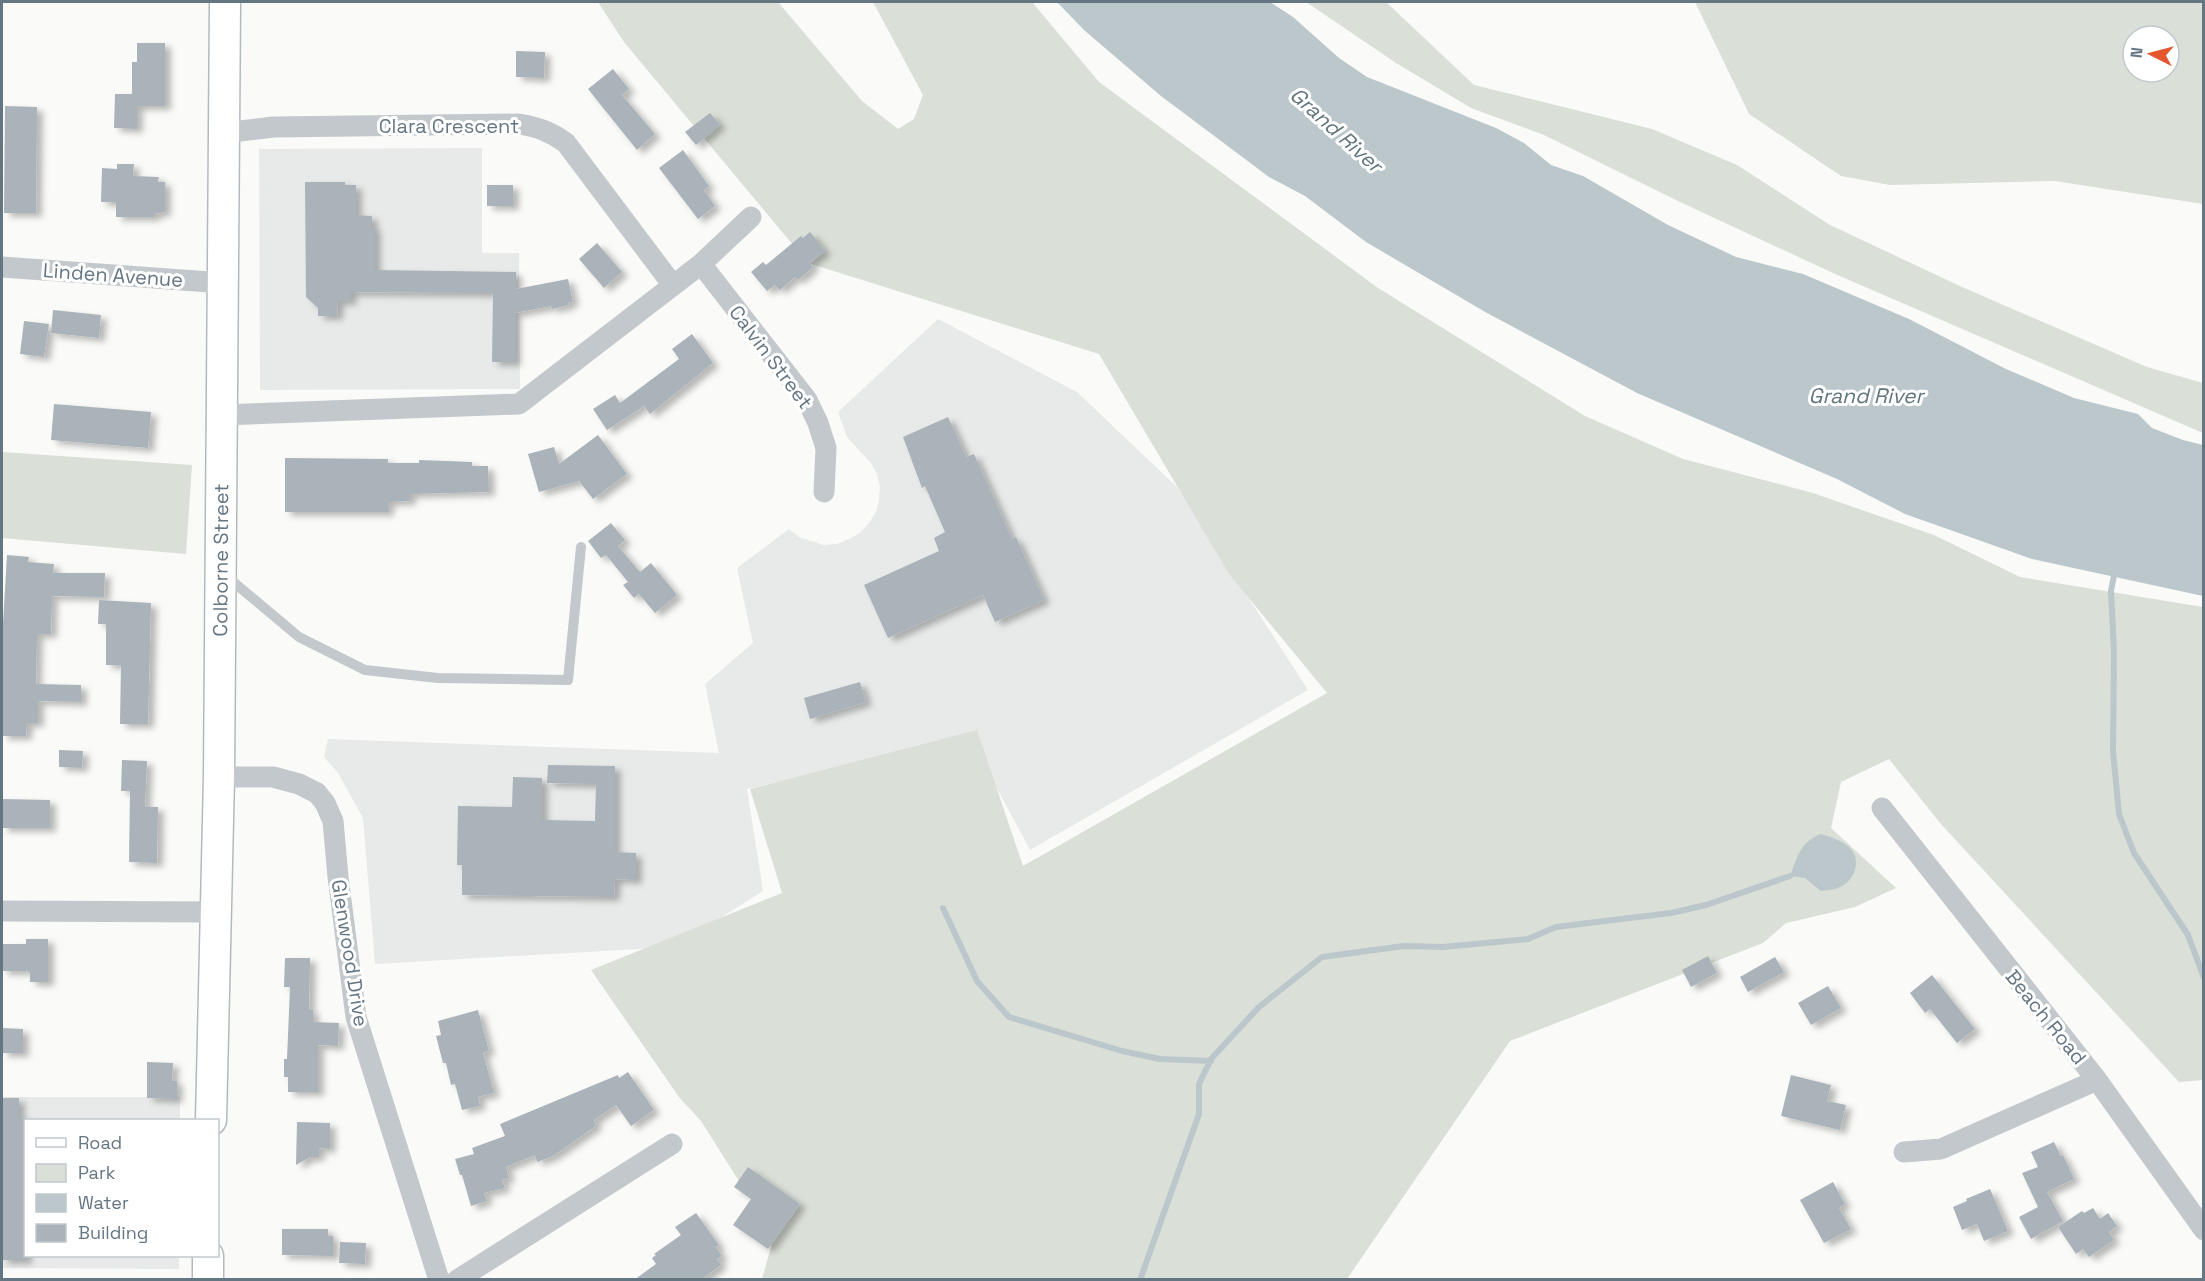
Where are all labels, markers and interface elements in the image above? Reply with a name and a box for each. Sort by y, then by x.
north arrow [2121,24,2181,84]
text: N [2126,46,2148,59]
water label: Grand River [1285,81,1390,180]
street label: Clara Crescent [379,113,519,139]
street label: Linden Avenue [42,257,184,293]
street label: Calvin Street [723,300,819,414]
water label: Grand River [1809,382,1926,409]
street label: Colborne Street [207,483,234,637]
street label: Glenwood Drive [326,878,374,1028]
street label: Beach Road [2000,964,2092,1070]
legend [24,1119,219,1257]
text: Road [78,1131,122,1154]
text: Park [78,1161,116,1184]
text: Water [78,1191,129,1214]
text: Building [78,1221,148,1244]

